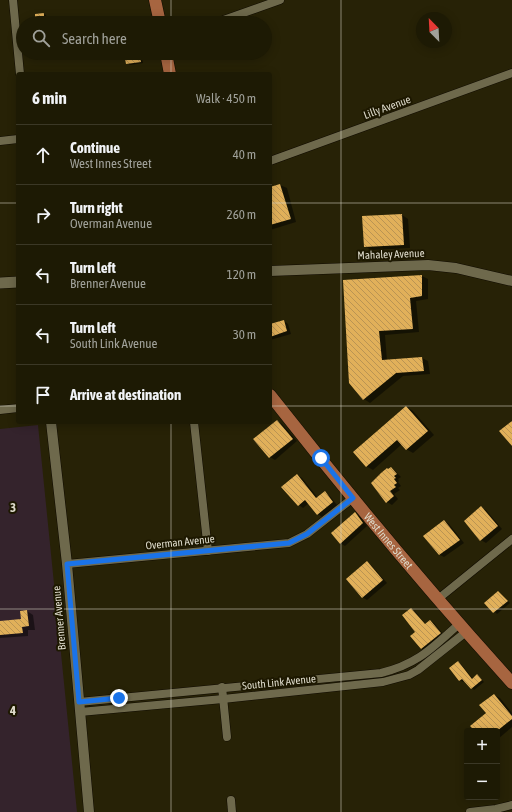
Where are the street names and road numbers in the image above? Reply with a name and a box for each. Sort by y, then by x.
street label: Lilly Avenue [362,93,412,121]
street label: Mahaley Avenue [357,247,425,261]
street label: West Innes Street [362,511,415,571]
street label: Overman Avenue [145,532,215,552]
street label: Brenner Avenue [50,585,68,651]
street label: South Link Avenue [242,672,316,692]

